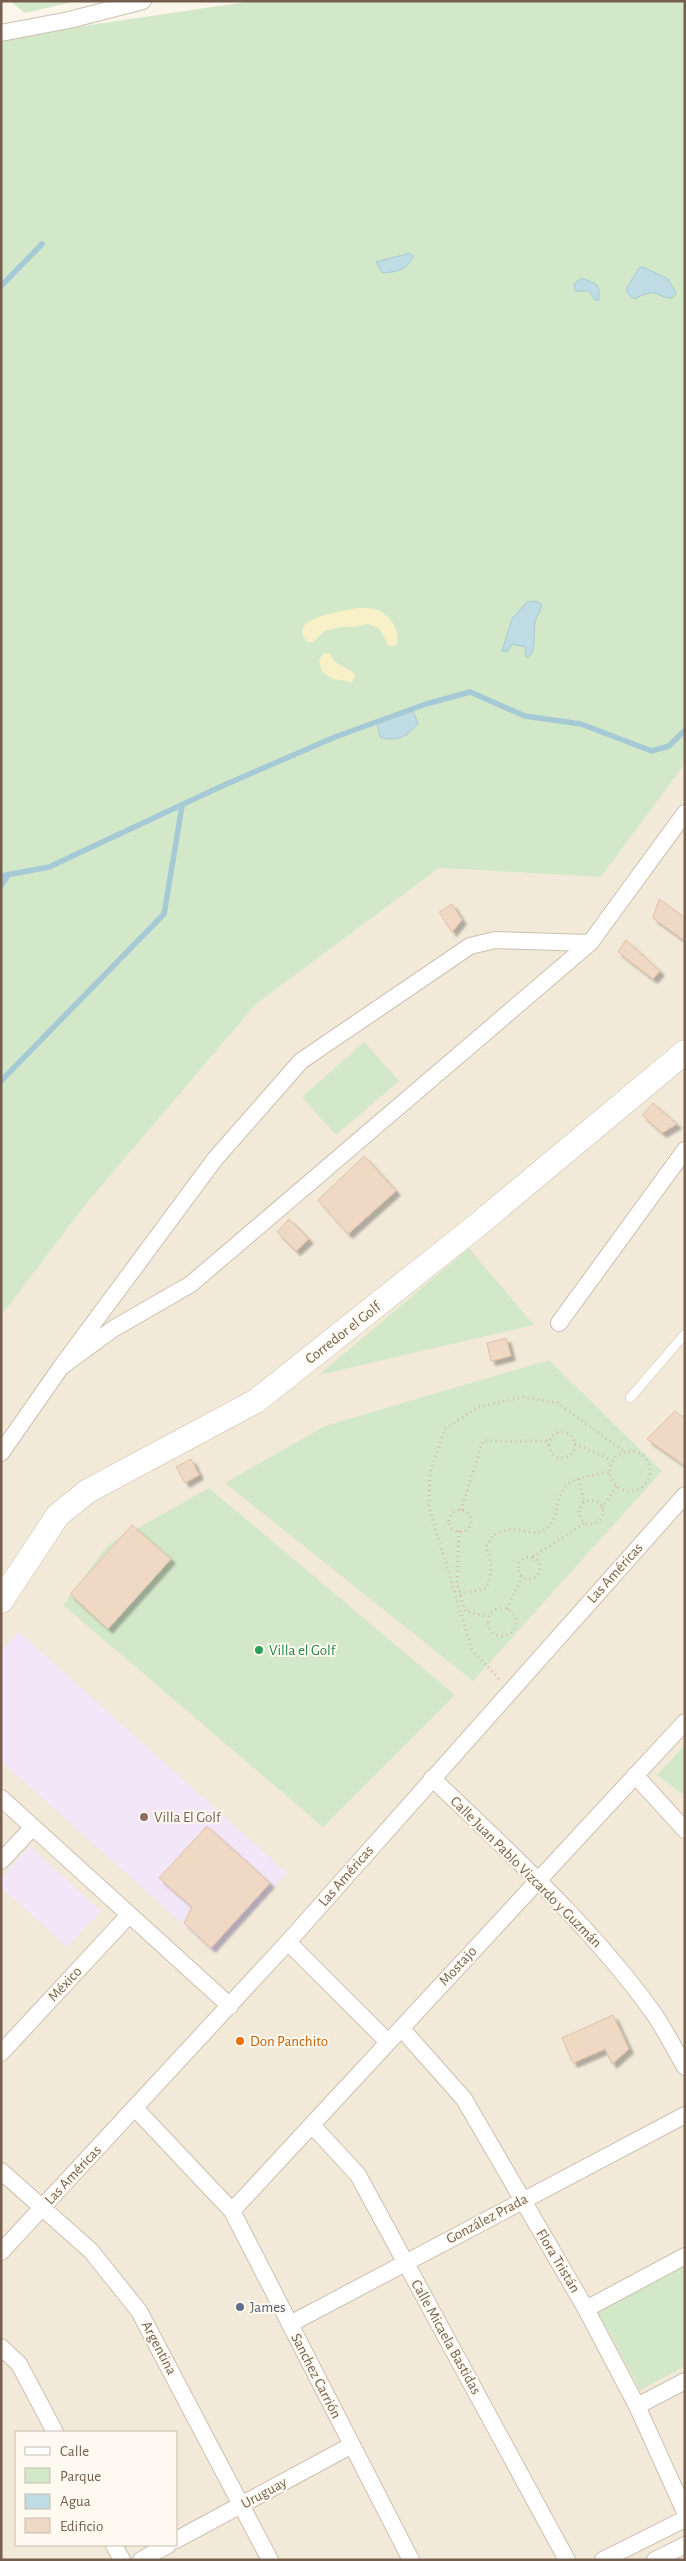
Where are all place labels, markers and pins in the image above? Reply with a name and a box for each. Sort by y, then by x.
place label: Villa el Golf [269,1643,337,1658]
marker: Villa el Golf [253,1644,265,1656]
place label: Villa El Golf [154,1810,222,1825]
marker: Villa El Golf [138,1811,150,1823]
place label: Don Panchito [250,2034,328,2049]
marker: Don Panchito [234,2035,246,2047]
place label: James [250,2300,286,2315]
marker: James [234,2301,246,2313]

